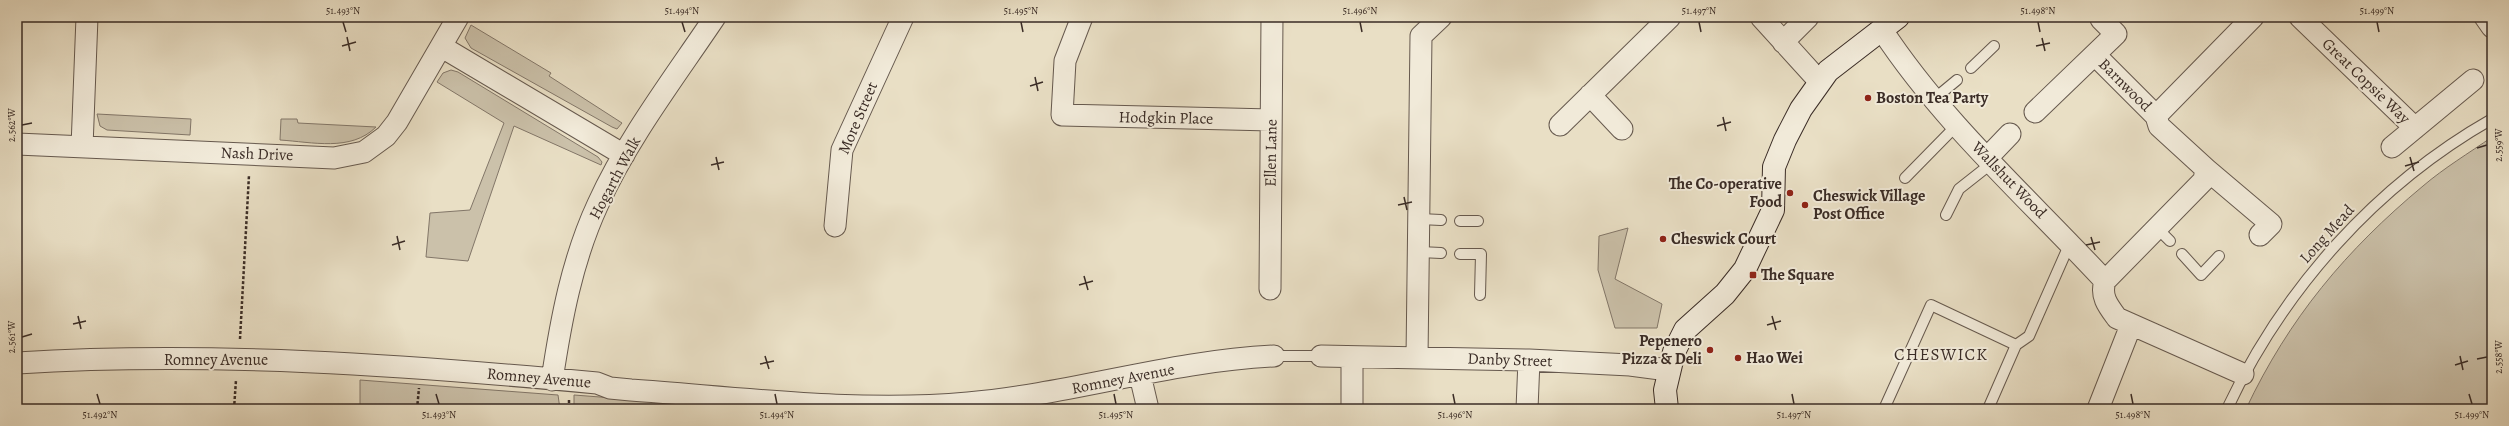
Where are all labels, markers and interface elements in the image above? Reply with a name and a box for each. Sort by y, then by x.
text: 51.493°N [326,4,360,17]
text: 51.494°N [665,4,699,17]
text: 51.495°N [1004,4,1038,17]
text: 51.496°N [1343,4,1377,17]
text: 51.497°N [1682,4,1716,17]
text: 51.498°N [2021,4,2055,17]
text: 51.499°N [2360,4,2394,17]
street label: Great Copsie Way [2317,33,2416,129]
street label: Barnwood [2093,53,2157,117]
street label: More Street [833,78,883,158]
place label: Boston Tea Party [1876,87,1989,109]
marker: Boston Tea Party [1863,93,1873,103]
street label: Hodgkin Place [1119,106,1213,130]
text: 2.562°W [5,107,18,142]
street label: Ellen Lane [1259,119,1283,187]
text: 2.559°W [2492,128,2505,162]
street label: Hogarth Walk [584,133,646,223]
street label: Wallshut Wood [1966,136,2052,224]
street label: Nash Drive [220,142,294,166]
place label: The Co-operative Food [1669,173,1782,213]
place label: Cheswick Village Post Office [1813,185,1925,225]
marker: The Co-operative Food [1785,188,1795,198]
street label: Long Mead [2295,199,2360,268]
marker: Cheswick Village Post Office [1800,200,1810,210]
place label: Cheswick Court [1671,228,1777,250]
marker: Cheswick Court [1658,234,1668,244]
place label: The Square [1761,264,1835,286]
marker: The Square [1748,270,1758,280]
text: 2.561°W [5,320,18,353]
place label: Pepenero Pizza & Deli [1621,330,1702,370]
text: 2.558°W [2492,340,2505,374]
district label: CHESWICK [1894,343,1988,366]
marker: Pepenero Pizza & Deli [1705,345,1715,355]
place label: Hao Wei [1746,347,1803,369]
street label: Danby Street [1467,348,1553,372]
street label: Romney Avenue [164,349,268,371]
marker: Hao Wei [1733,353,1743,363]
street label: Romney Avenue [1070,358,1176,400]
street label: Romney Avenue [486,362,592,394]
text: 51.492°N [83,408,117,421]
text: 51.493°N [422,408,456,421]
text: 51.494°N [760,408,794,421]
text: 51.495°N [1099,408,1133,421]
text: 51.496°N [1438,408,1472,421]
text: 51.497°N [1777,408,1811,421]
text: 51.498°N [2116,408,2150,421]
text: 51.499°N [2455,408,2489,421]

